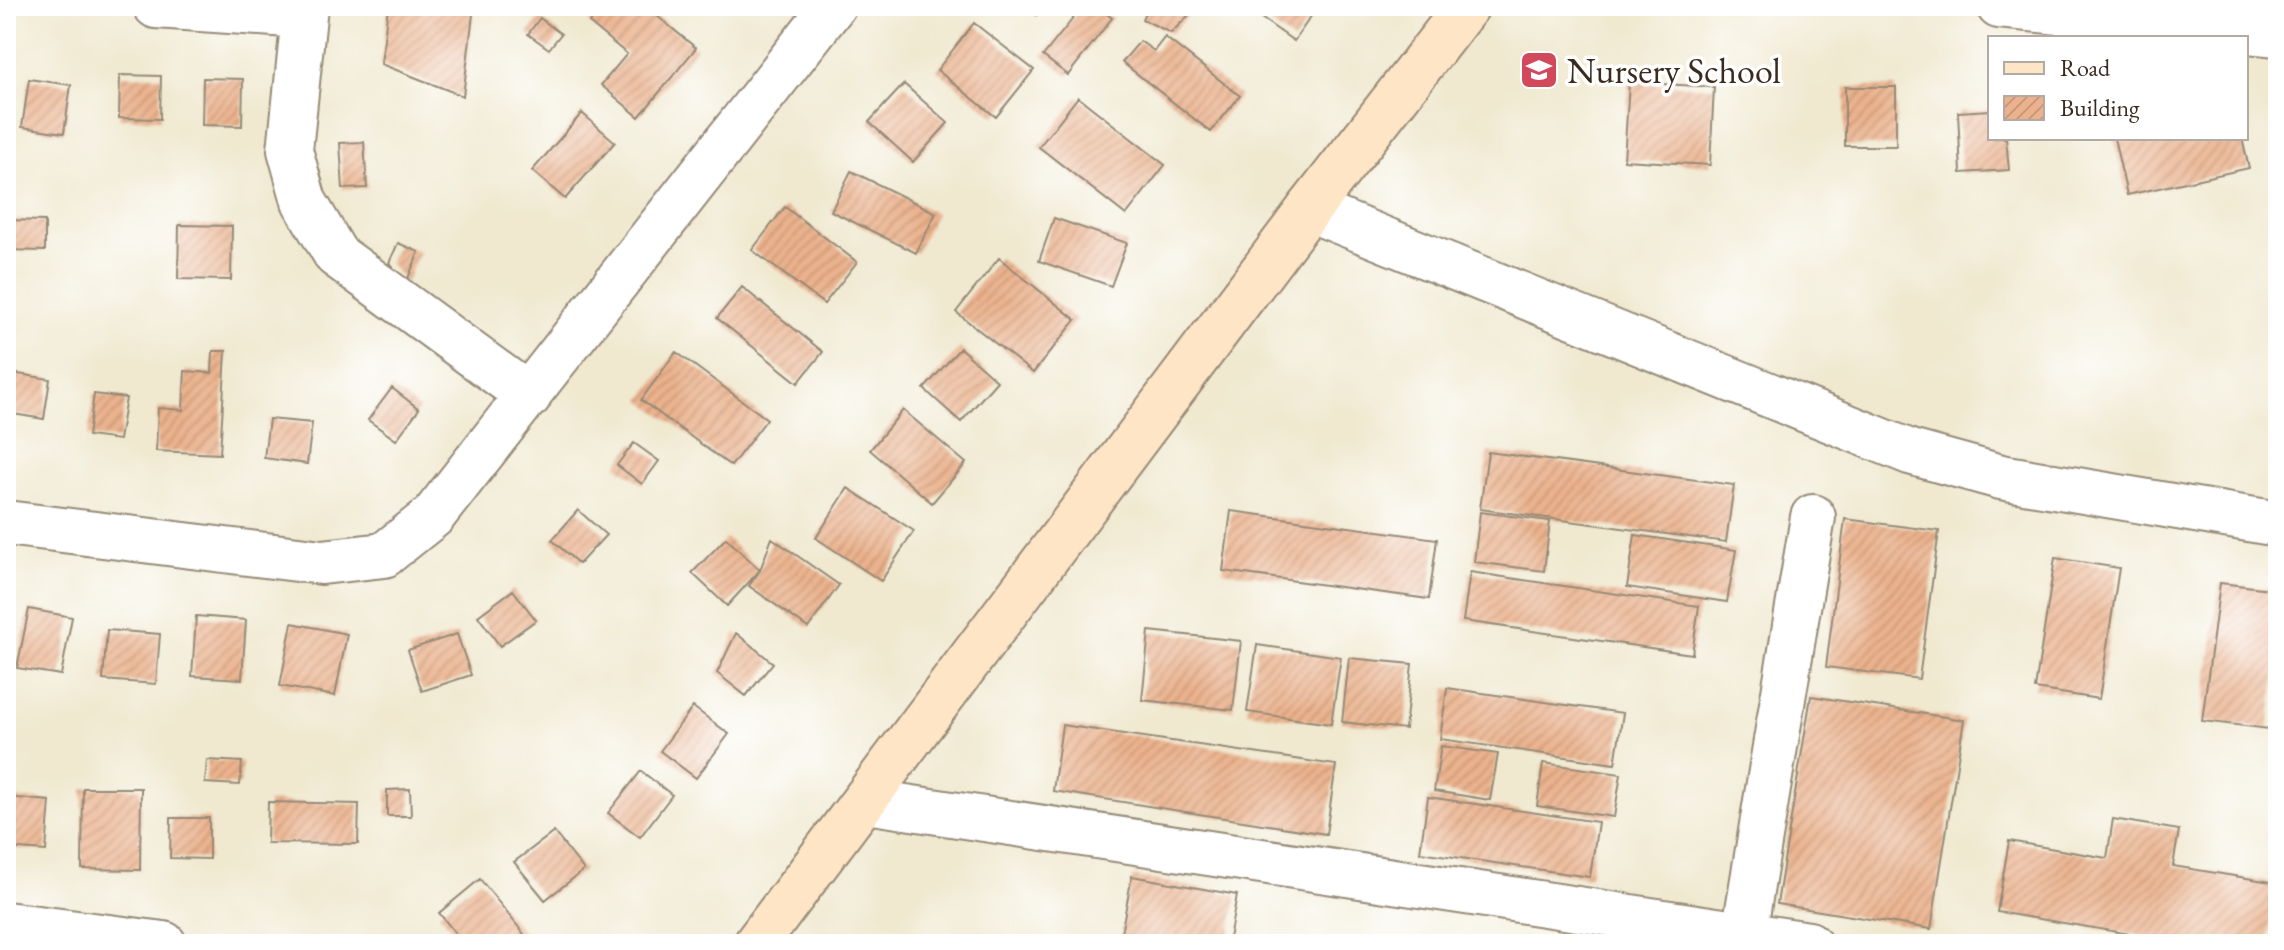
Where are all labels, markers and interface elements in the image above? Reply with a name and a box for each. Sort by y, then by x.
legend [1988,36,2248,140]
place label: Nursery School [1567,47,1781,94]
school or university icon: Nursery School [1518,49,1560,91]
text: Road [2060,52,2111,83]
text: Building [2060,92,2140,123]

